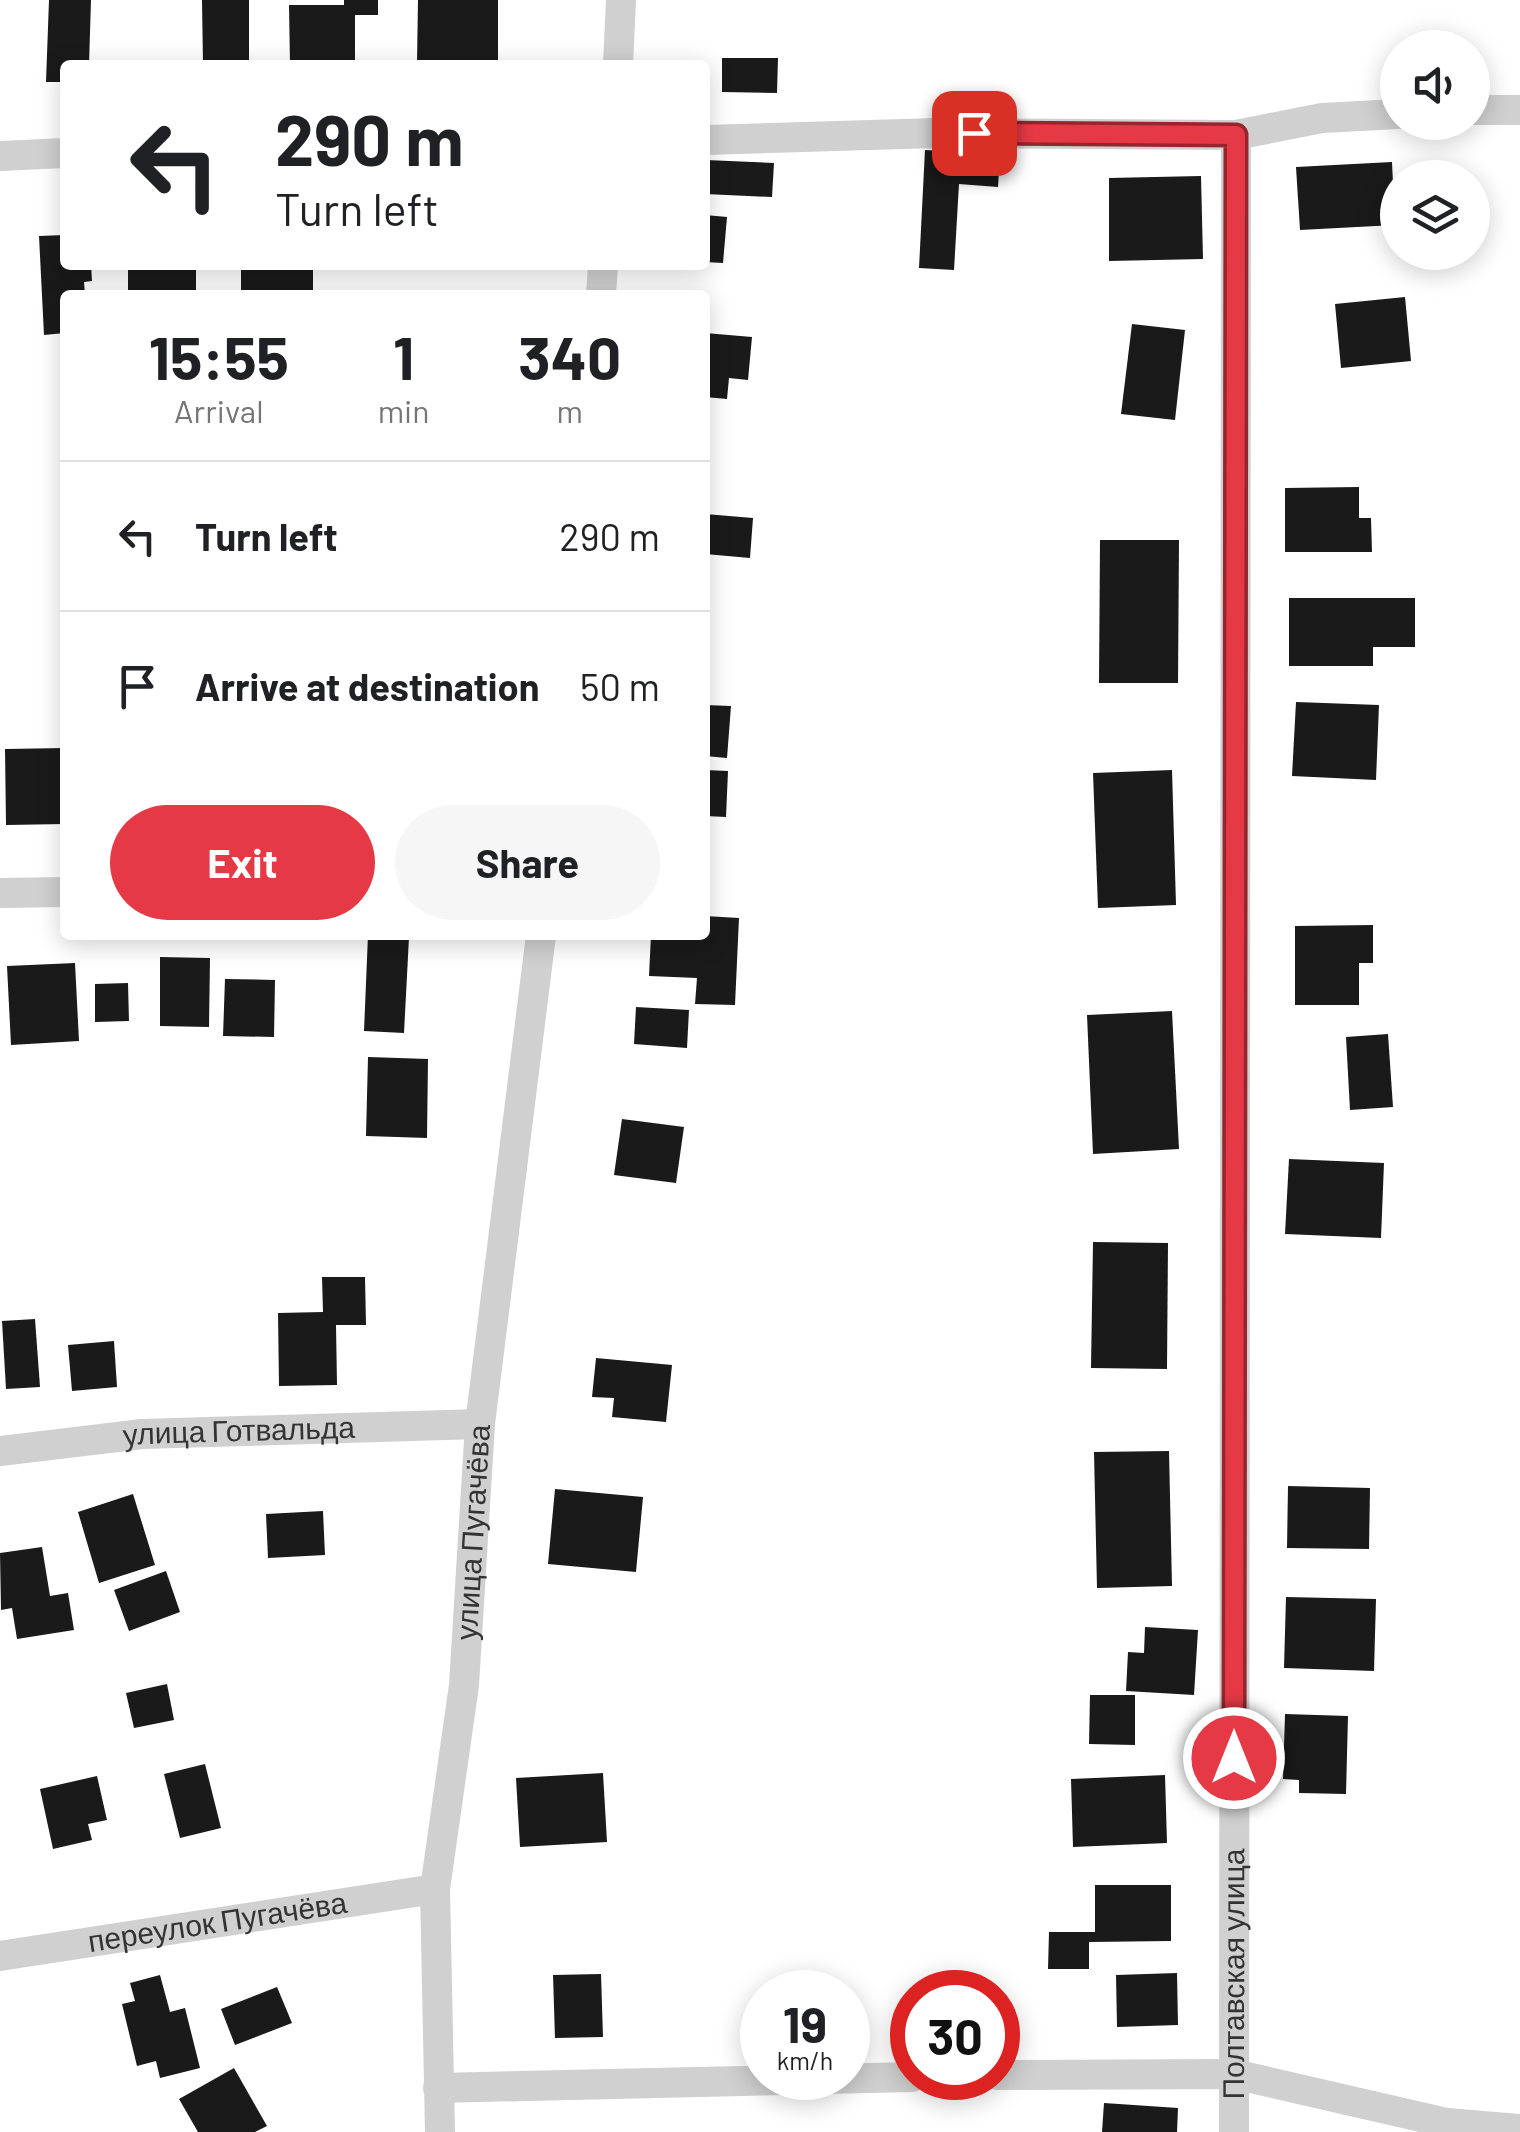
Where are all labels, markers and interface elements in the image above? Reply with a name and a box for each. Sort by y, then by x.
map controls [1380,30,1490,270]
button: sound [1380,30,1490,140]
pin [932,91,1017,176]
text: 290 m [275,96,464,180]
icon: left [110,100,240,230]
icon: arrive [947,106,1002,161]
button: layers [1380,160,1490,270]
text: Turn left [275,181,439,235]
text: 15:55 [149,320,289,392]
text: 1 [393,320,414,392]
text: 340 [518,320,621,392]
text: Arrival [174,391,264,429]
text: min [378,391,430,429]
text: m [557,391,583,429]
icon: left [110,509,165,564]
text: Turn left [195,513,338,559]
text: 290 m [559,513,660,559]
icon: arrive [110,659,165,714]
text: Arrive at destination [195,663,540,709]
text: 50 m [580,663,660,709]
button: Exit [110,805,375,920]
button: Share [395,805,660,920]
street label: улица Готвальда [121,1408,356,1452]
street label: улица Пугачёва [447,1423,496,1641]
position arrow [1182,1706,1286,1810]
street label: Полтавская улица [1214,1848,1250,2100]
street label: переулок Пугачёва [85,1883,349,1958]
speed limit sign: 30 [890,1970,1020,2100]
text: 19 [783,1993,827,2053]
text: km/h [777,2045,833,2075]

